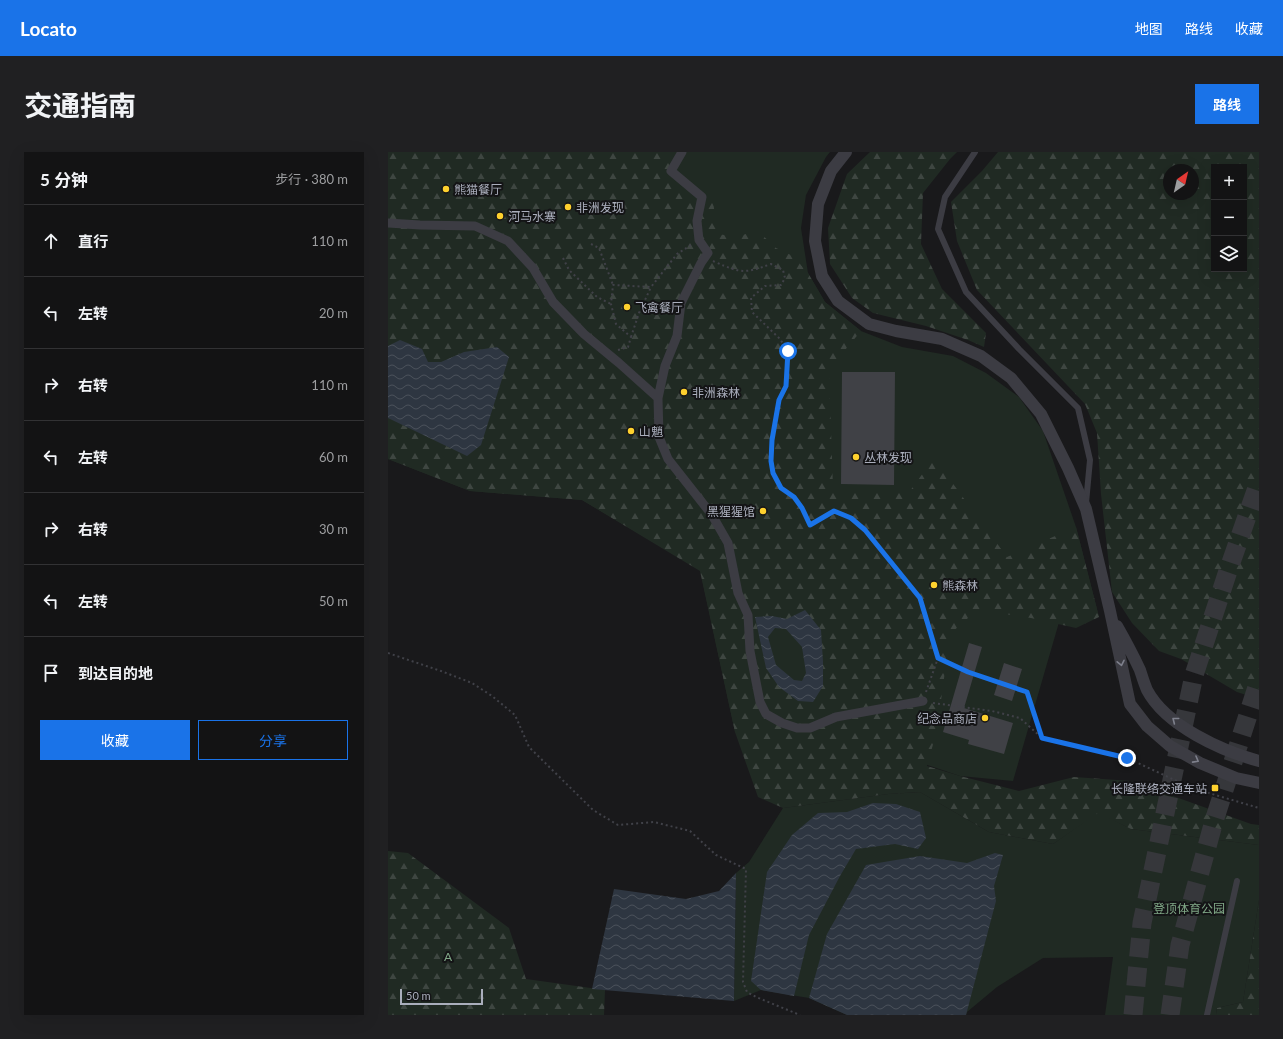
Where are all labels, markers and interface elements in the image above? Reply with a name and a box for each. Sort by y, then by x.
text: Locato [20,17,77,40]
text: 地图 [1135,20,1163,37]
text: 路线 [1185,20,1213,37]
text: 收藏 [1235,20,1263,37]
button: 路线 [1195,84,1259,124]
text: 交通指南 [24,88,136,122]
north arrow [1163,164,1199,200]
map controls [1211,164,1247,272]
button: + [1211,164,1247,200]
text: 5 分钟 [40,169,88,190]
text: 步行 · 380 m [275,171,348,187]
place label: 熊猫餐厅 [454,182,502,197]
marker: 熊猫餐厅 [441,184,451,194]
place label: 非洲发现 [576,200,624,215]
button: − [1211,200,1247,236]
marker: 非洲发现 [563,202,573,212]
place label: 河马水寨 [508,209,556,224]
marker: 河马水寨 [495,211,505,221]
icon: ahead [40,230,62,252]
text: 直行 [78,232,108,250]
text: 110 m [311,233,348,249]
button: layers [1211,236,1247,272]
place label: 飞禽餐厅 [635,300,683,315]
icon: left [40,302,62,324]
marker: 飞禽餐厅 [622,302,632,312]
text: 左转 [78,304,108,322]
text: 20 m [319,305,348,321]
route start [779,342,797,360]
icon: right [40,374,62,396]
text: 右转 [78,376,108,394]
text: 110 m [311,377,348,393]
place label: 非洲森林 [692,385,740,400]
marker: 非洲森林 [679,387,689,397]
place label: 山魈 [639,424,663,439]
marker: 山魈 [626,426,636,436]
icon: left [40,446,62,468]
text: 左转 [78,448,108,466]
text: 60 m [319,449,348,465]
place label: 丛林发现 [864,450,912,465]
marker: 丛林发现 [851,452,861,462]
place label: 黑猩猩馆 [707,504,755,519]
marker: 黑猩猩馆 [758,506,768,516]
icon: right [40,518,62,540]
text: 右转 [78,520,108,538]
text: 30 m [319,521,348,537]
place label: 熊森林 [942,578,978,593]
marker: 熊森林 [929,580,939,590]
icon: left [40,590,62,612]
text: 左转 [78,592,108,610]
text: 50 m [319,593,348,609]
one-way arrow [1116,660,1124,666]
icon: arrive [40,662,62,684]
text: 到达目的地 [78,664,153,682]
place label: 纪念品商店 [917,711,977,726]
marker: 纪念品商店 [980,713,990,723]
one-way arrow [1172,717,1179,724]
button: 收藏 [40,720,190,760]
button: 分享 [198,720,348,760]
route end [1118,749,1136,767]
one-way arrow [1192,756,1199,763]
place label: 长隆联络交通车站 [1111,781,1207,796]
marker: 长隆联络交通车站 [1210,783,1220,793]
park label: 登顶体育公园 [1153,901,1225,916]
park label: A [444,949,453,964]
scale bar [400,987,483,1006]
text: 50 m [406,989,431,1002]

